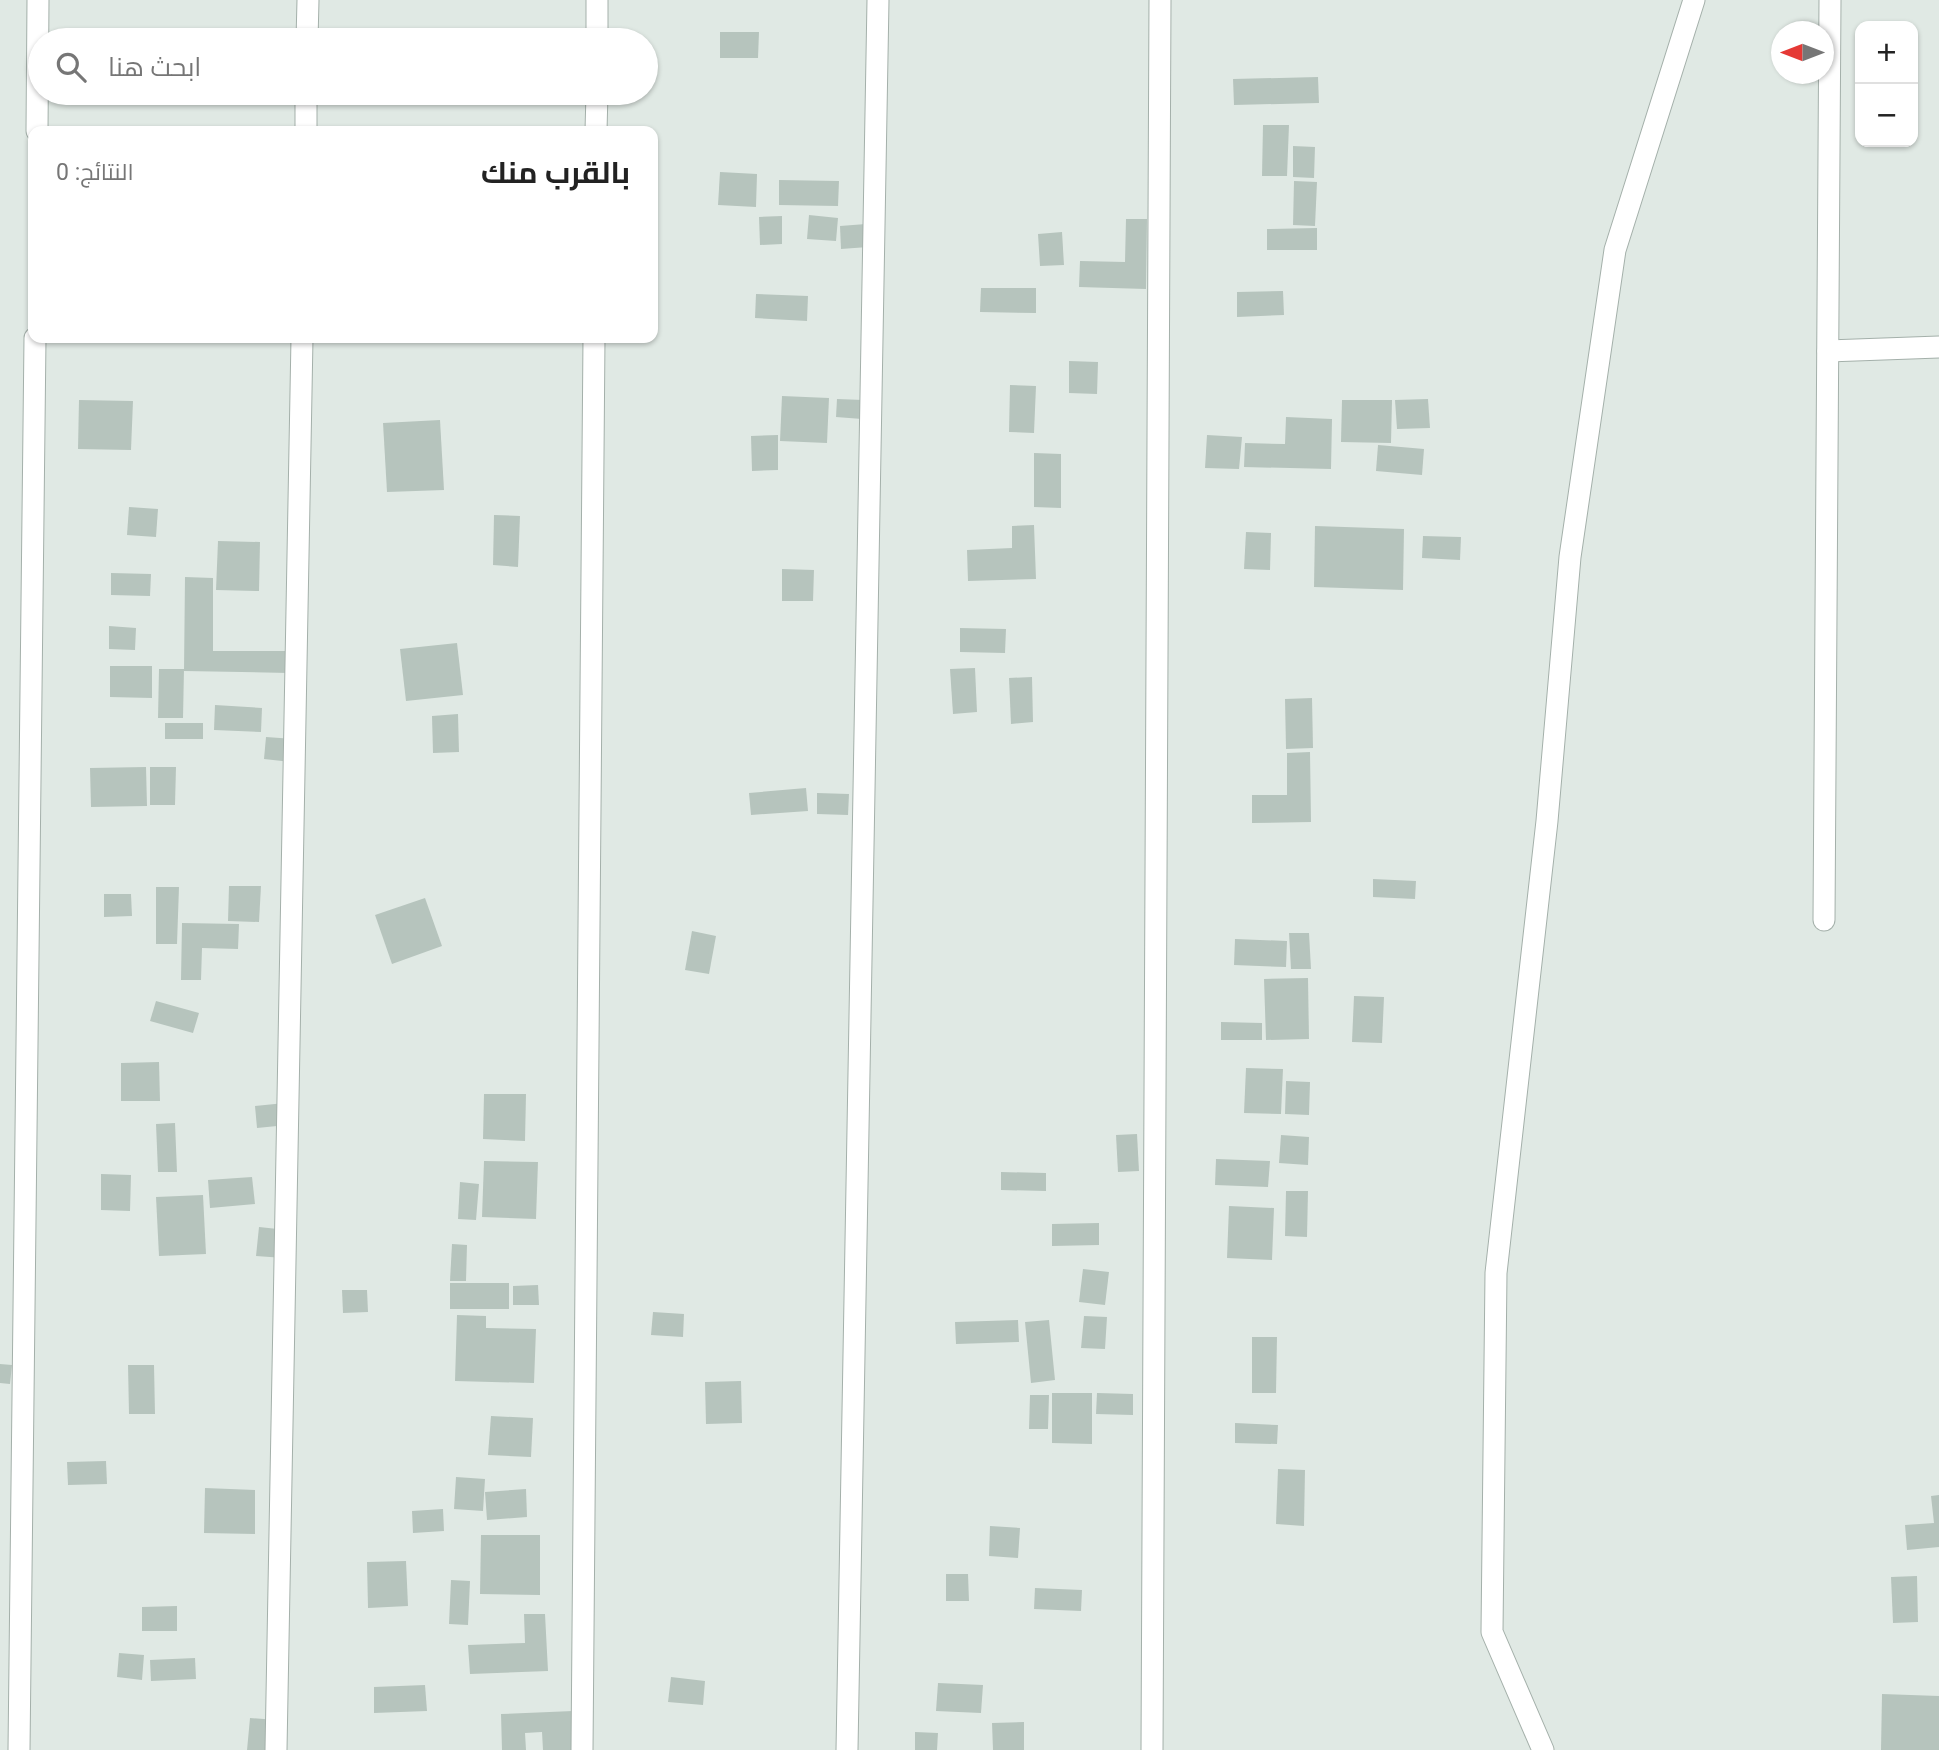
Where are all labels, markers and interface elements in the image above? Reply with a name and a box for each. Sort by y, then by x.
north arrow [1771,21,1834,84]
map controls [1855,21,1918,147]
button: + [1855,21,1918,84]
search box [28,28,658,105]
icon: search [52,48,90,86]
text: ابحث هنا [108,52,201,82]
button: − [1855,84,1918,147]
text: بالقرب منك [481,155,630,190]
text: النتائج: 0 [56,159,134,186]

